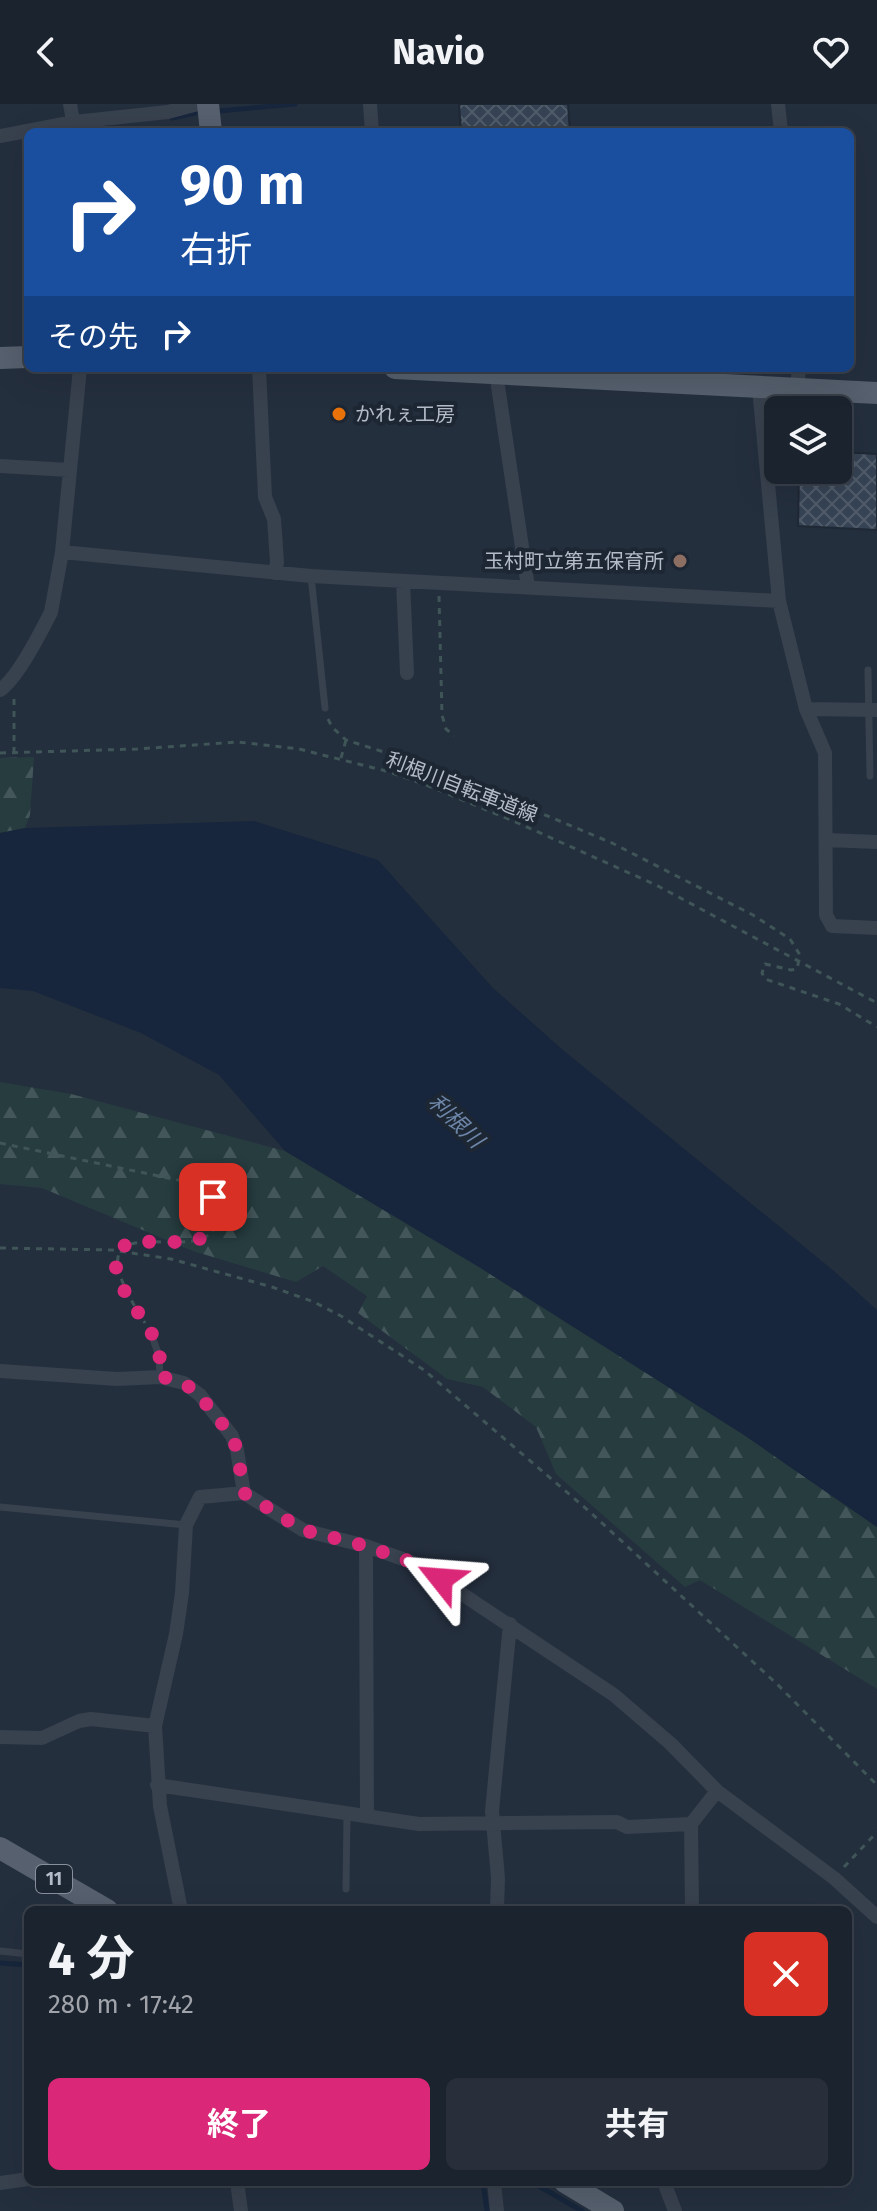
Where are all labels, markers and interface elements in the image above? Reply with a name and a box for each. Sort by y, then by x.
icon: back [24,30,68,74]
text: Navio [392,30,485,74]
icon: heart [809,30,853,74]
text: 90 m [180,152,305,219]
icon: right [48,160,152,264]
text: 右折 [180,228,252,272]
icon: right [154,312,198,356]
text: その先 [48,319,138,355]
map controls [764,396,852,484]
button: layers [764,396,852,484]
place label: かれぇ工房 [355,402,455,426]
marker: かれぇ工房 [330,405,348,423]
place label: 玉村町立第五保育所 [484,549,664,573]
marker: 玉村町立第五保育所 [671,552,689,570]
street label: 利根川自転車道線 [383,747,541,827]
water label: 利根川 [423,1088,491,1155]
pin [179,1163,247,1231]
icon: arrive [191,1175,235,1219]
position arrow [399,1537,483,1621]
road number: 11 [36,1865,72,1893]
text: 4 分 [48,1930,135,1988]
button: close [744,1932,828,2016]
text: 280 m · 17:42 [48,1989,194,2020]
button: 終了 [48,2078,430,2170]
button: 共有 [446,2078,828,2170]

